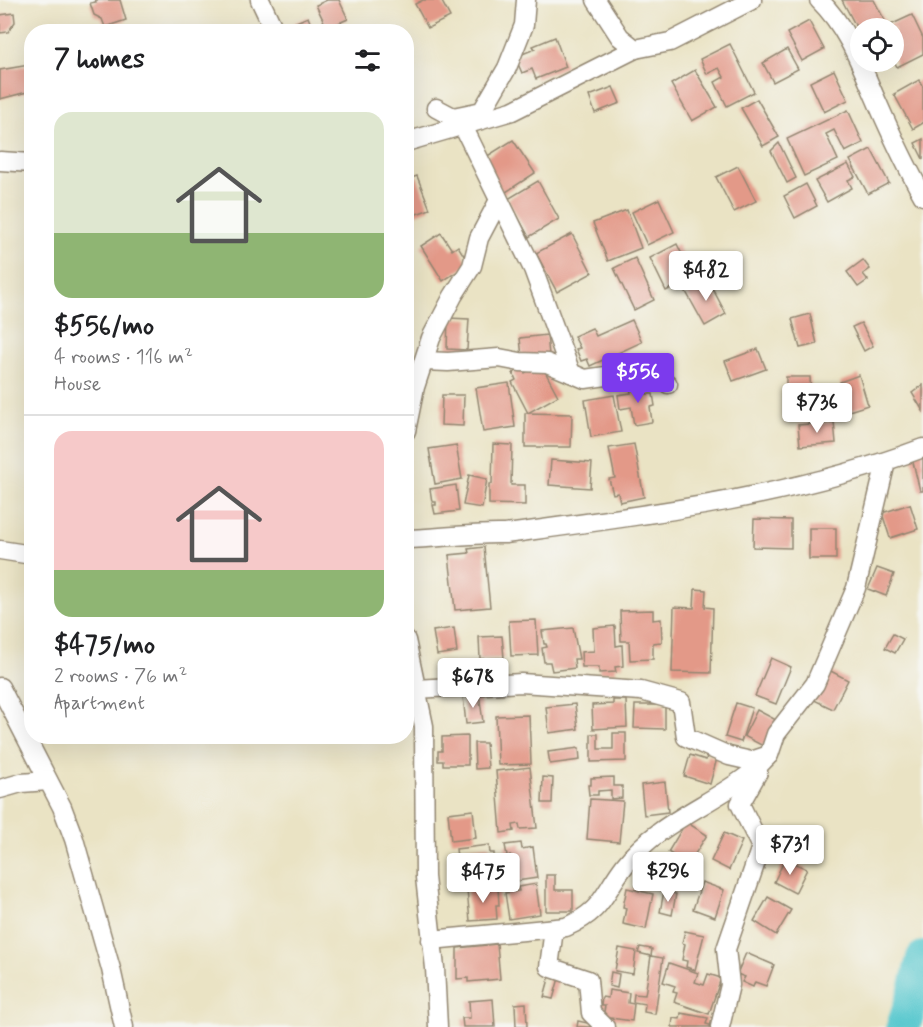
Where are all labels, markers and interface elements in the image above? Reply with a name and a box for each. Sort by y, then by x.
map controls [850,18,904,72]
button: locate [850,18,904,72]
text: 7 homes [54,43,145,77]
icon: filters [351,44,384,77]
icon: home [165,151,273,259]
pin: $482 [670,251,742,302]
text: $482 [683,257,729,284]
text: $556/mo [54,310,154,344]
text: 4 rooms · 116 m² [54,344,193,371]
pin: $556 [602,353,674,404]
text: $556 [616,359,660,386]
text: House [54,371,101,398]
pin: $736 [781,383,853,434]
text: $736 [796,389,838,416]
icon: home [165,470,273,578]
text: $475/mo [54,629,155,663]
pin: $678 [437,658,509,709]
text: 2 rooms · 76 m² [54,663,187,690]
text: $678 [452,664,494,691]
text: Apartment [54,690,145,717]
pin: $731 [754,825,826,876]
text: $731 [770,831,810,858]
pin: $296 [632,852,704,903]
pin: $475 [447,853,519,904]
text: $296 [647,858,689,885]
text: $475 [461,859,505,886]

